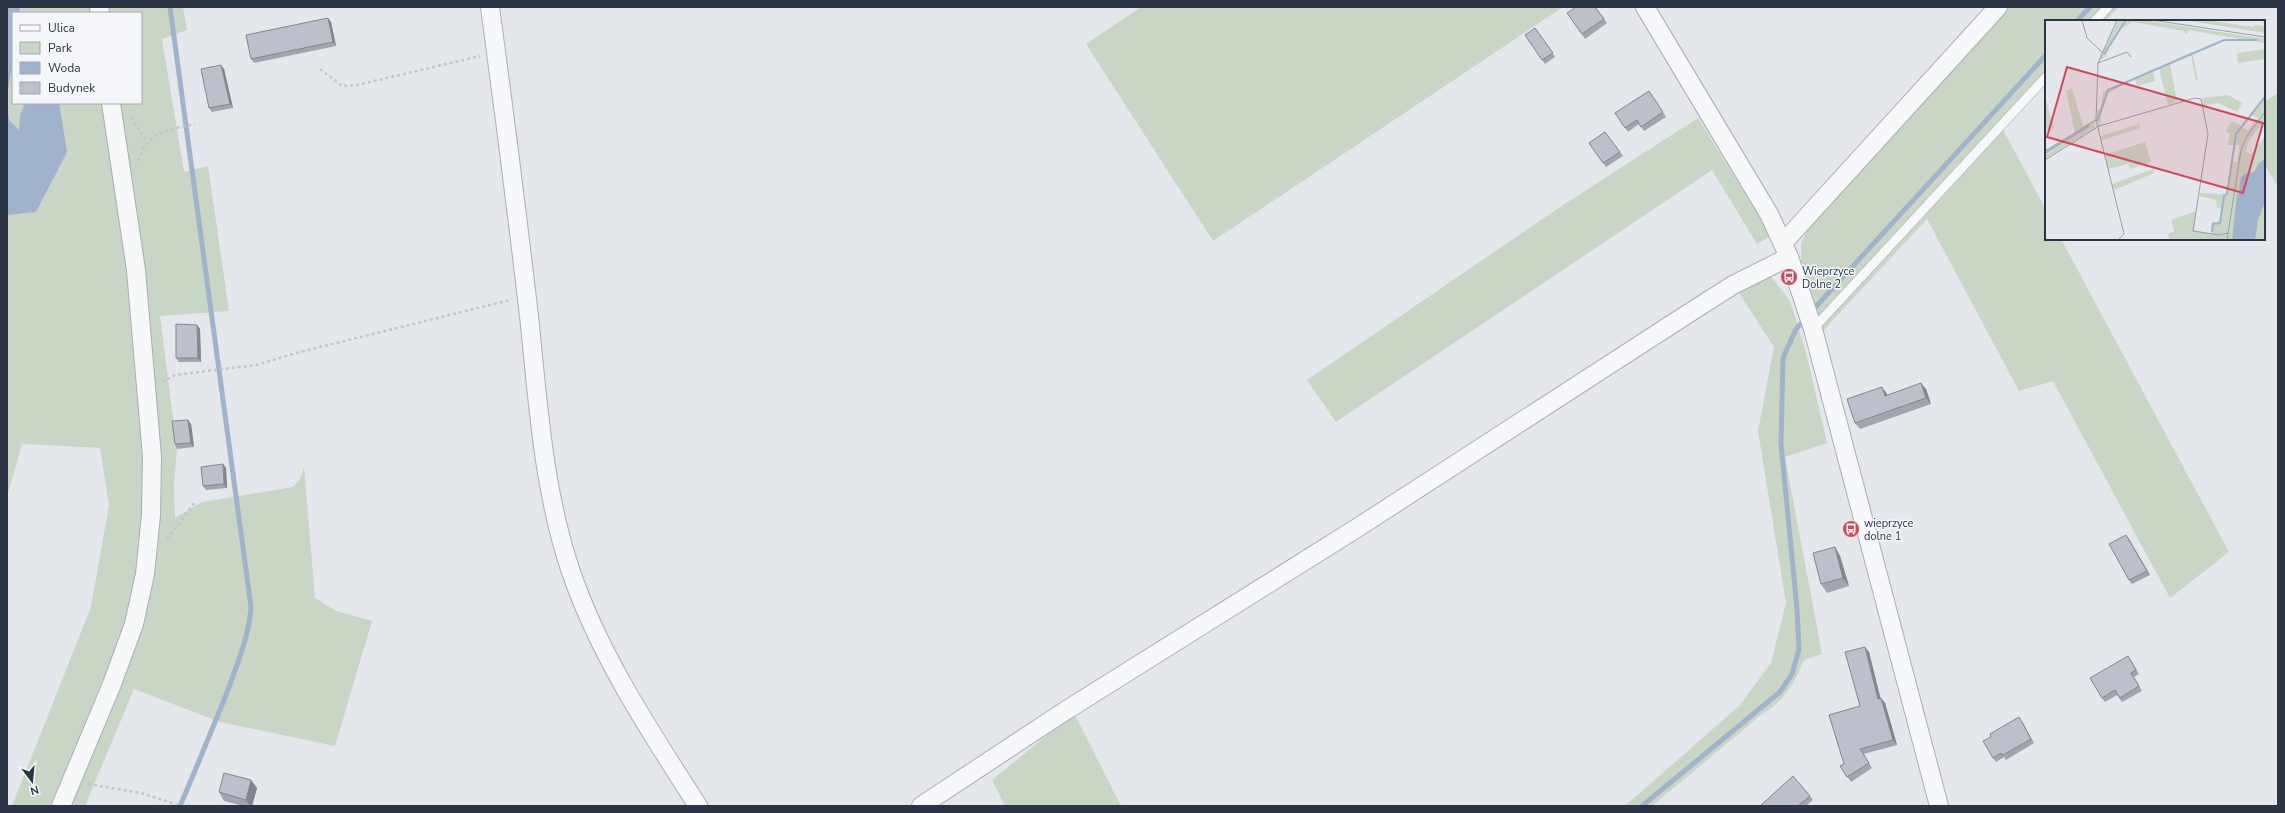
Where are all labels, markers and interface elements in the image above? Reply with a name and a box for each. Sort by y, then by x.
legend [12,12,142,104]
text: Ulica [48,20,75,36]
inset map [2045,20,2265,240]
text: Park [48,40,73,56]
text: Woda [48,60,81,76]
text: Budynek [48,80,96,96]
place label: Wieprzyce Dolne 2 [1802,264,1854,292]
bus stop icon: Wieprzyce Dolne 2 [1779,267,1799,287]
place label: wieprzyce dolne 1 [1864,516,1914,544]
bus stop icon: wieprzyce dolne 1 [1841,519,1861,539]
north arrow [12,761,52,801]
text: N [29,782,41,798]

